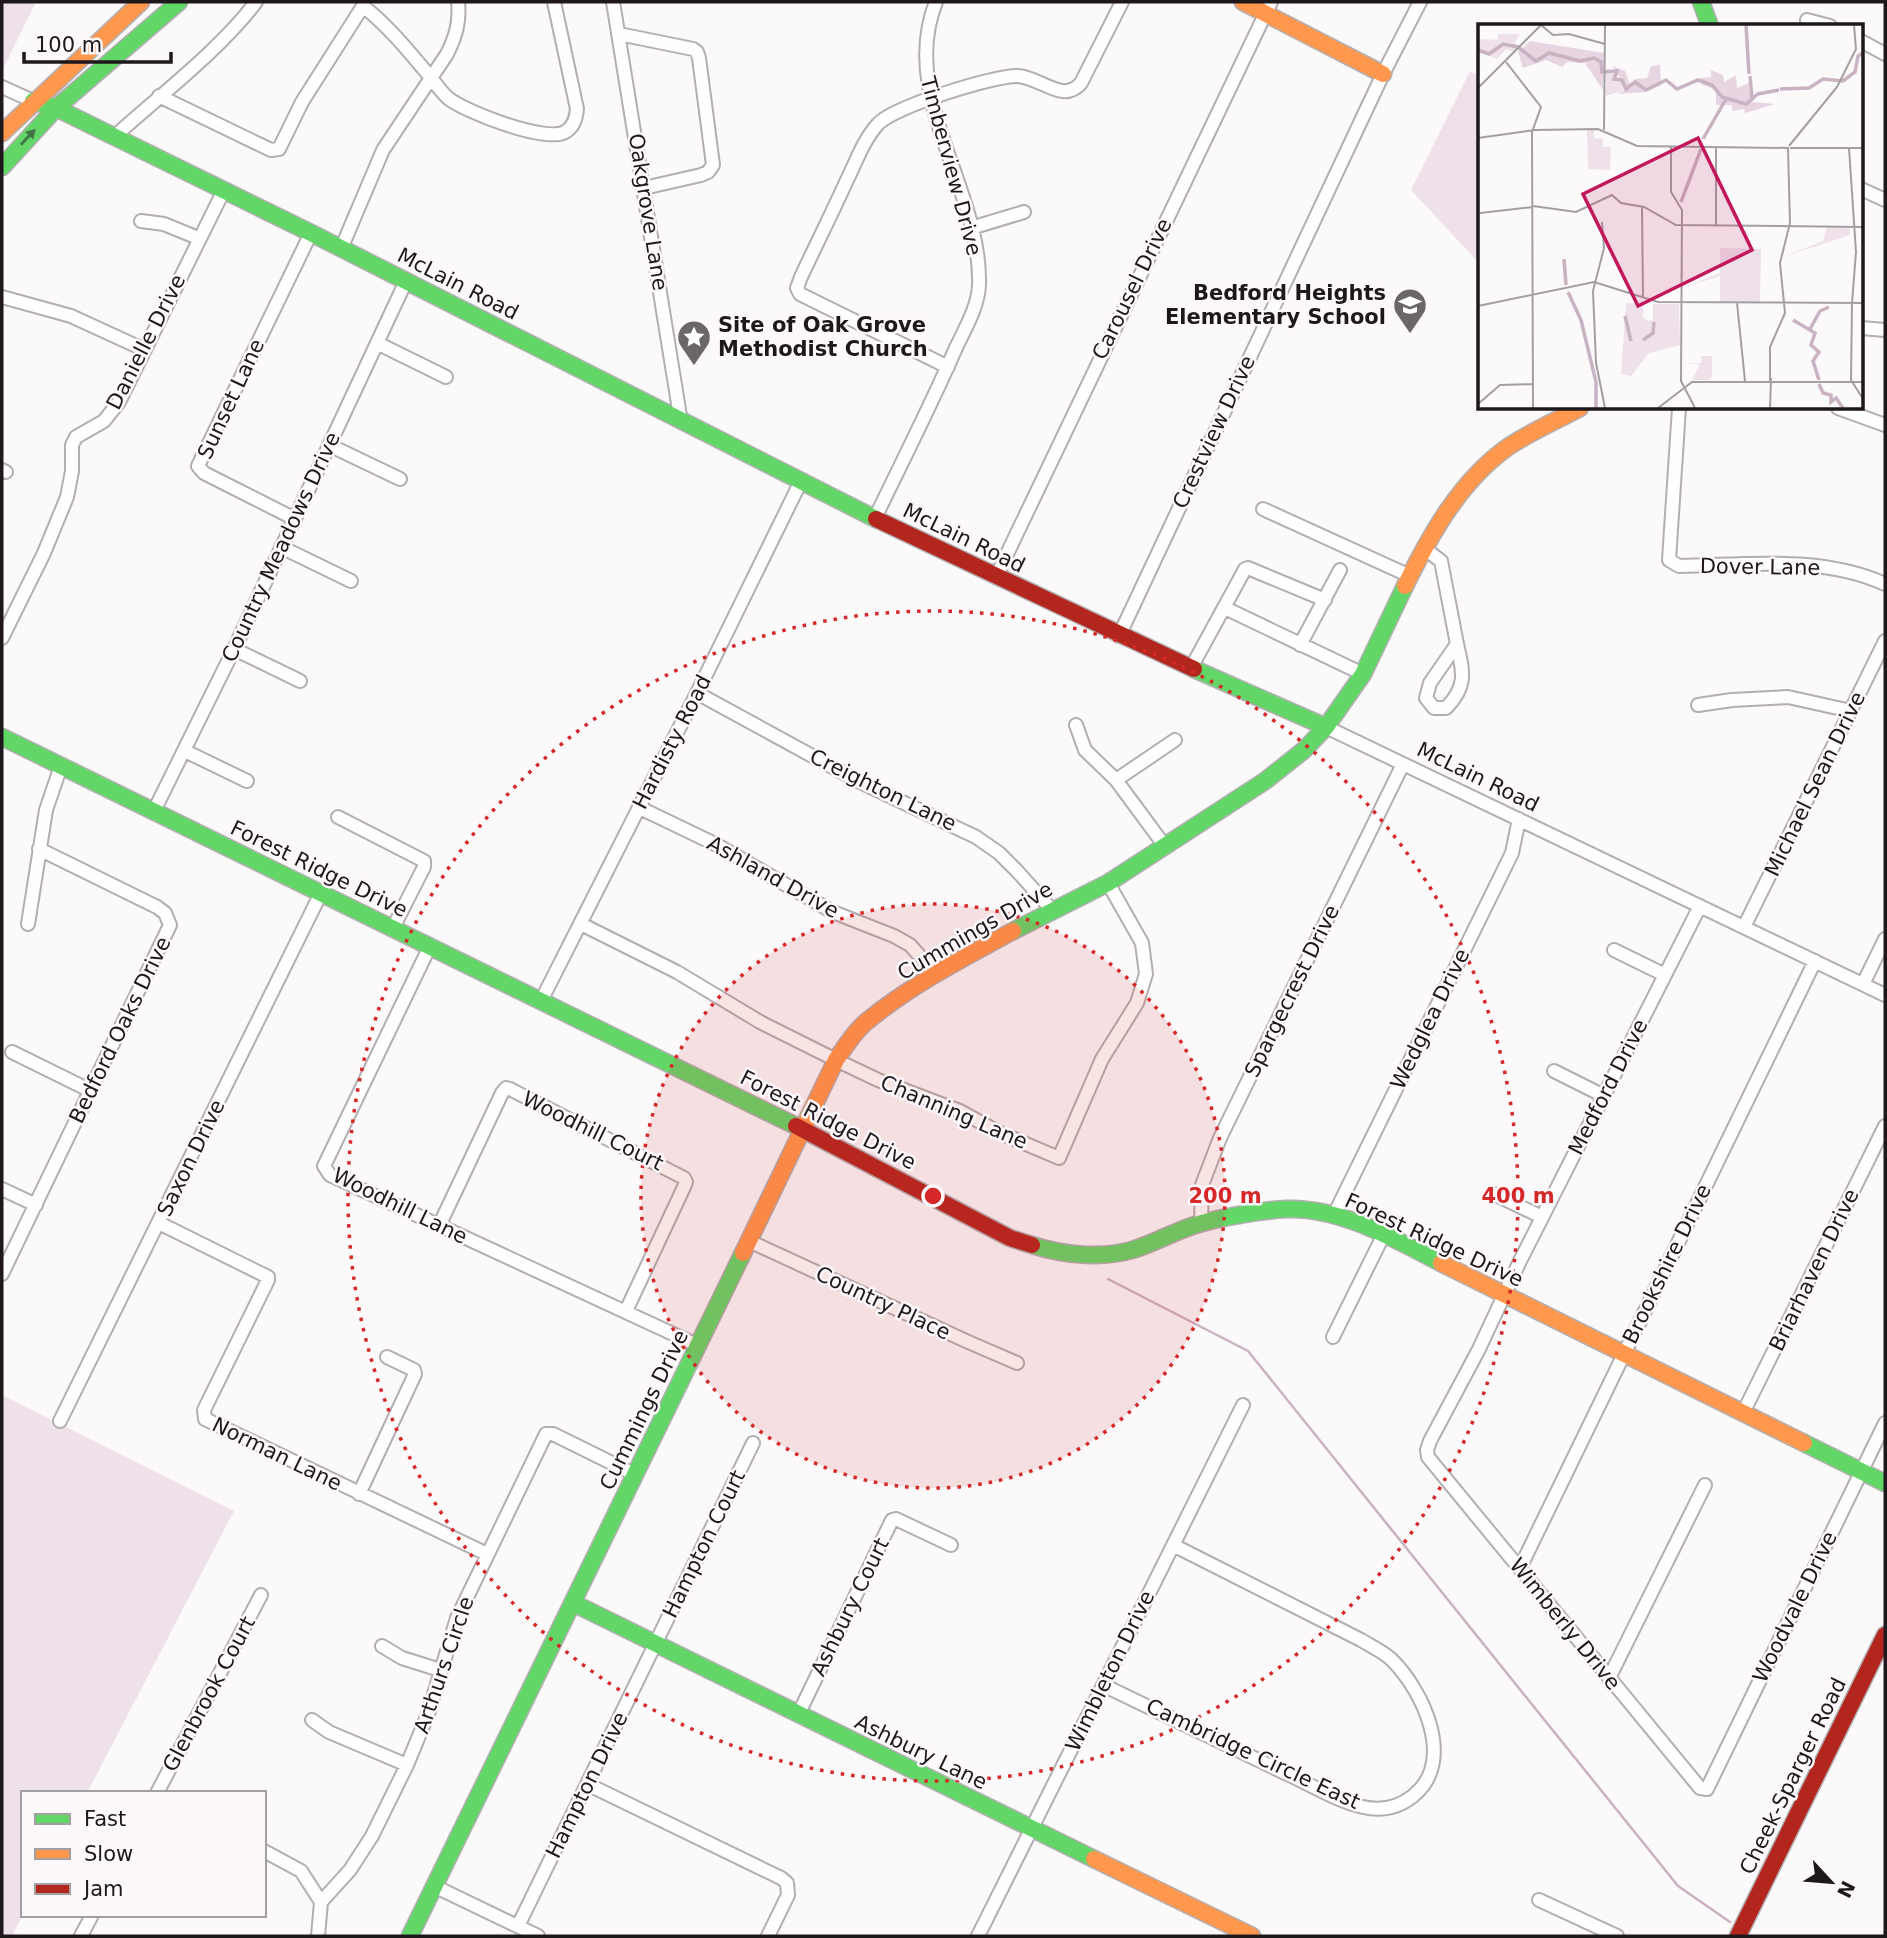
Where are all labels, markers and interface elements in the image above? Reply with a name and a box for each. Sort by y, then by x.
scale bar [24,21,172,65]
inset map [1478,24,1862,410]
text: 100 m [35,33,102,57]
street label: Timberview Drive [915,73,986,258]
one-way arrow [20,129,36,146]
street label: Oakgrove Lane [624,132,672,292]
street label: Carousel Drive [1087,214,1177,364]
street label: McLain Road [393,243,523,325]
street label: Danielle Drive [102,270,190,414]
place label: Bedford Heights Elementary School [1165,281,1386,329]
school or university icon: Bedford Heights Elementary School [1391,286,1429,335]
place label: Site of Oak Grove Methodist Church [718,313,928,361]
place icon: Site of Oak Grove Methodist Church [675,318,713,367]
street label: Sunset Lane [193,335,269,463]
street label: Crestview Drive [1168,352,1260,512]
street label: Country Meadows Drive [217,428,345,666]
street label: McLain Road [899,498,1029,578]
street label: Dover Lane [1700,554,1820,580]
street label: Hardisty Road [628,671,716,813]
street label: Michael Sean Drive [1760,688,1870,880]
street label: McLain Road [1413,737,1543,817]
street label: Creighton Lane [806,744,960,836]
street label: Forest Ridge Drive [227,816,411,922]
street label: Ashland Drive [703,831,843,923]
street label: Cummings Drive [893,877,1057,985]
street label: Spargecrest Drive [1240,901,1344,1081]
street label: Bedford Oaks Drive [64,933,176,1127]
street label: Wedglea Drive [1386,945,1474,1093]
street label: Medford Drive [1564,1015,1652,1159]
street label: Forest Ridge Drive [736,1065,920,1175]
street label: Channing Lane [877,1070,1031,1154]
street label: Woodhill Court [519,1087,667,1175]
street label: Saxon Drive [152,1096,230,1220]
street label: Woodhill Lane [329,1163,471,1249]
street label: Brookshire Drive [1618,1180,1716,1348]
centre of rings [921,1184,945,1208]
text: 200 m [1188,1184,1262,1208]
text: 400 m [1481,1184,1555,1208]
street label: Briarhaven Drive [1764,1185,1864,1355]
street label: Forest Ridge Drive [1341,1188,1527,1292]
street label: Country Place [812,1261,954,1345]
street label: Cummings Drive [595,1326,693,1494]
street label: Norman Lane [208,1412,346,1496]
street label: Hampton Court [658,1466,750,1622]
street label: Woodvale Drive [1748,1527,1842,1687]
street label: Ashbury Court [806,1534,894,1680]
street label: Wimberly Drive [1505,1553,1625,1695]
street label: Wimbleton Drive [1061,1587,1159,1755]
street label: Arthurs Circle [409,1593,479,1737]
street label: Glenbrook Court [158,1612,260,1776]
street label: Cheek-Sparger Road [1735,1674,1851,1878]
street label: Cambridge Circle East [1142,1694,1364,1814]
street label: Hampton Drive [541,1708,633,1862]
street label: Ashbury Lane [851,1710,991,1794]
legend [21,1791,266,1917]
text: Fast [84,1807,126,1831]
text: Slow [84,1842,133,1866]
north arrow [1796,1847,1866,1917]
text: Jam [82,1877,124,1901]
text: N [1833,1877,1860,1901]

